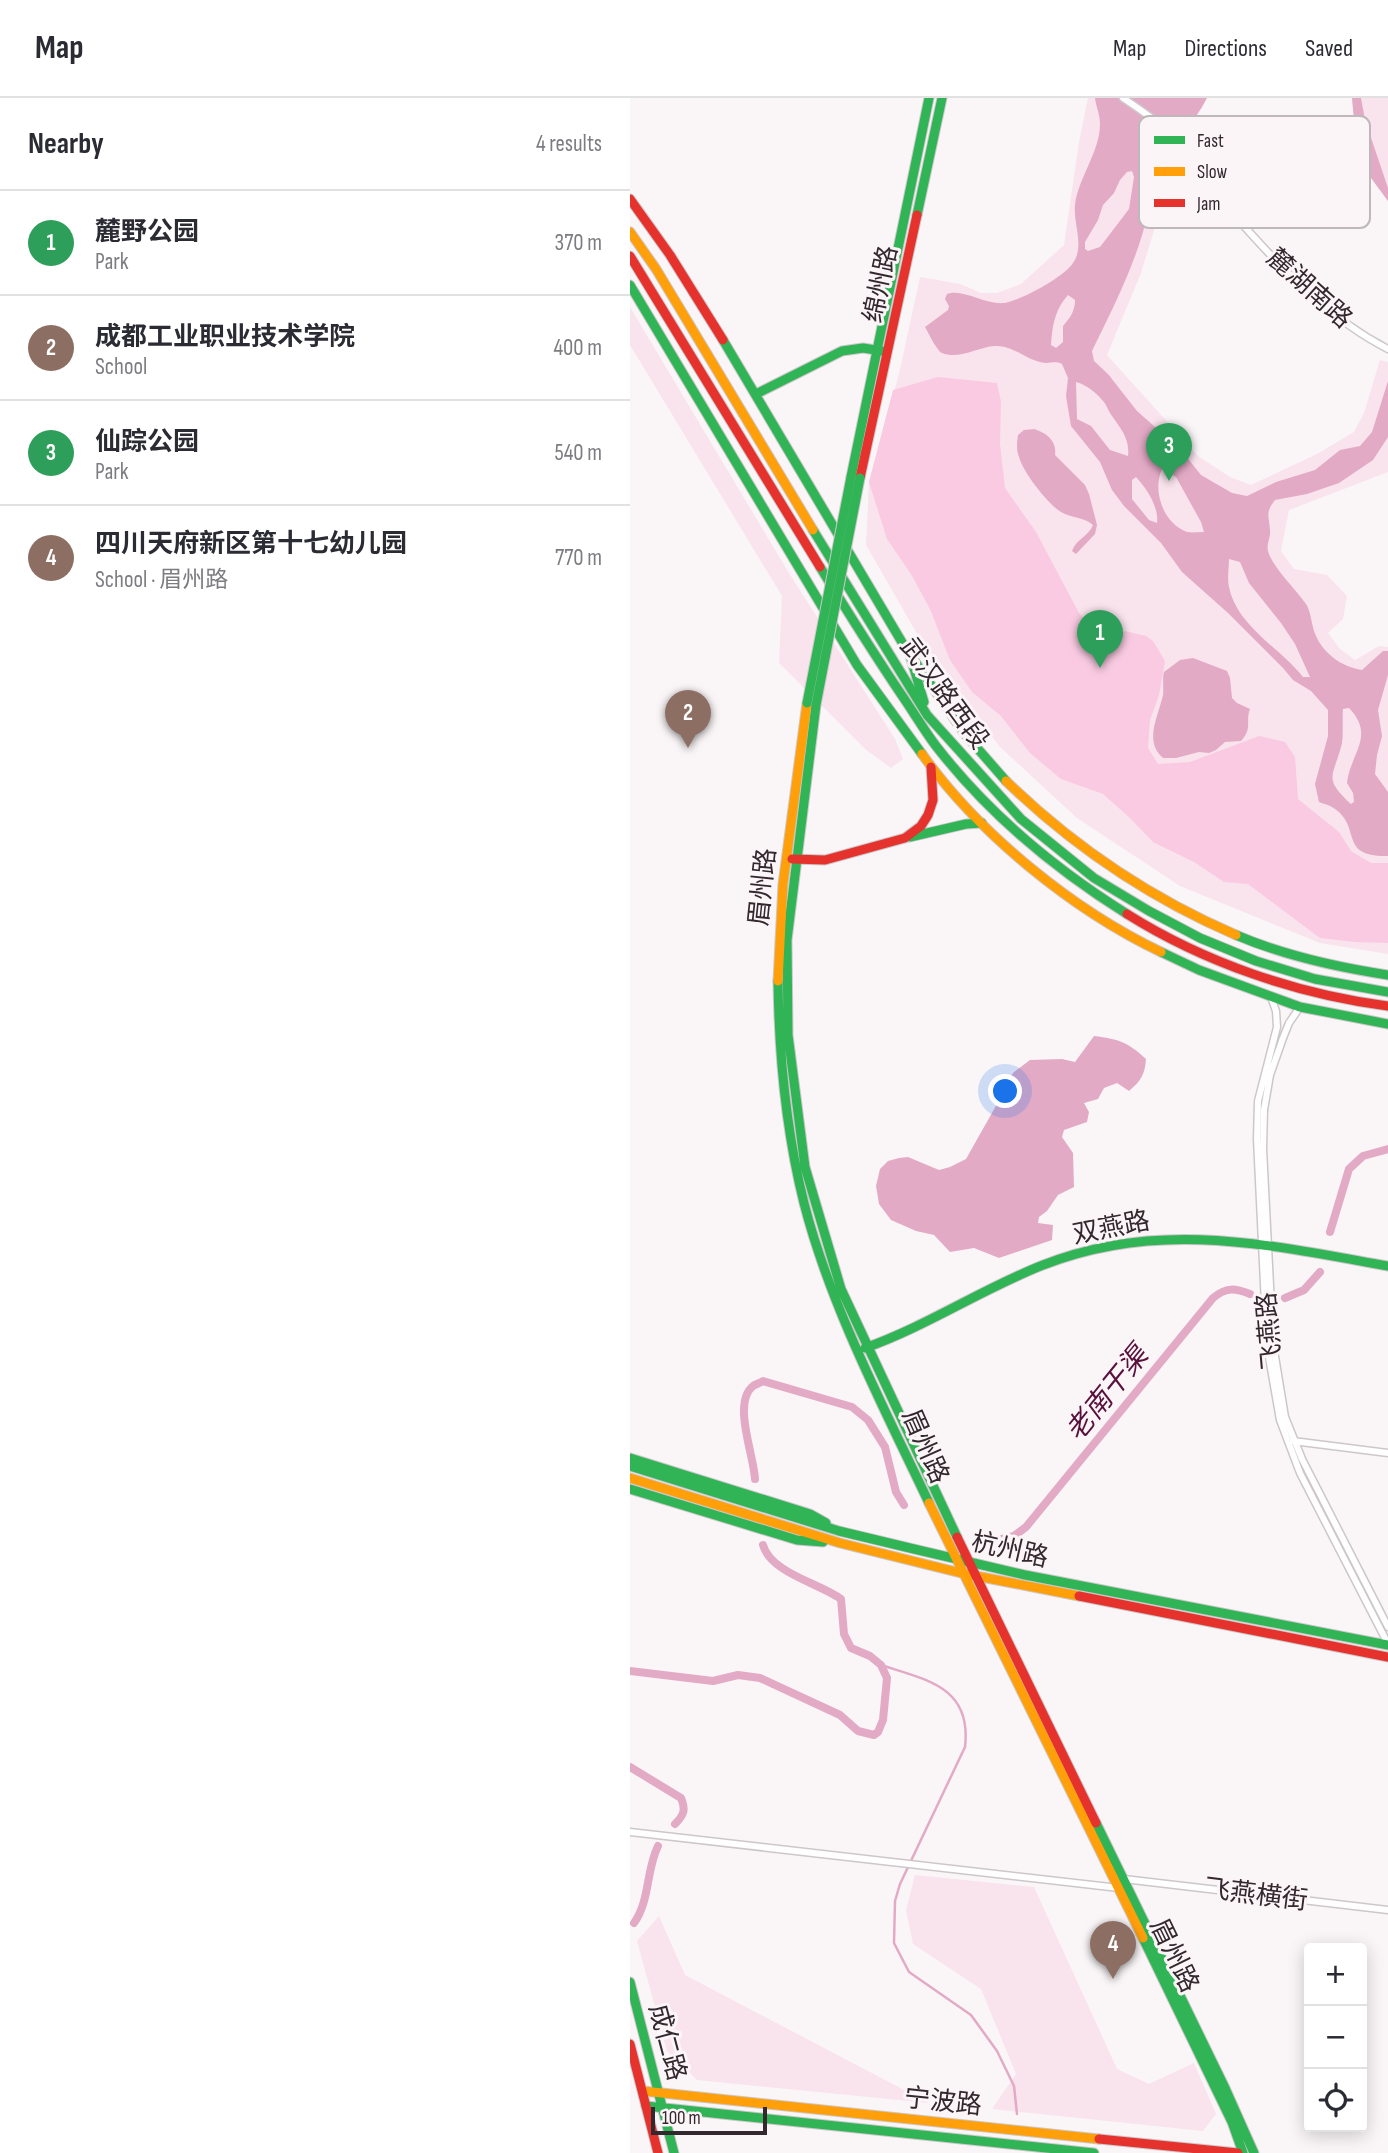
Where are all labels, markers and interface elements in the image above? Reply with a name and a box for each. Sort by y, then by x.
text: Map [35,28,84,68]
text: Map [1113,34,1146,63]
text: Directions [1184,34,1267,63]
text: Saved [1305,34,1353,63]
legend [1139,116,1370,228]
text: Nearby [28,126,104,162]
text: 4 results [536,130,602,158]
text: Fast [1197,130,1224,153]
text: Slow [1197,161,1227,184]
text: Jam [1196,193,1220,216]
text: 麓野公园 [95,217,199,248]
text: 1 [46,229,56,257]
text: 370 m [555,229,602,257]
street label: 绵州路 [858,243,905,326]
street label: 麓湖南路 [1260,243,1358,335]
text: Park [95,248,129,276]
text: 成都工业职业技术学院 [95,322,355,353]
text: 2 [46,334,56,362]
text: 400 m [553,334,602,362]
text: School [95,353,147,381]
pin: 3 [1146,423,1192,481]
text: 仙踪公园 [95,427,199,458]
text: 3 [46,439,56,467]
text: 540 m [554,439,602,467]
text: Park [95,458,129,486]
text: 四川天府新区第十七幼儿园 [95,529,407,560]
text: 4 [46,544,56,572]
text: 770 m [555,544,602,572]
text: School · 眉州路 [95,566,228,594]
pin: 1 [1077,610,1123,668]
street label: 武汉路西段 [893,632,995,756]
pin: 2 [665,690,711,748]
street label: 眉州路 [744,847,783,928]
your location [988,1074,1022,1108]
street label: 双燕路 [1070,1206,1153,1251]
street label: 飞燕路 [1252,1291,1289,1371]
water label: 老南干渠 [1059,1337,1158,1448]
street label: 眉州路 [895,1405,955,1489]
street label: 杭州路 [968,1527,1051,1574]
street label: 飞燕横街 [1202,1874,1309,1917]
street label: 眉州路 [1143,1914,1205,1998]
pin: 4 [1090,1921,1136,1979]
map controls [1304,1943,1367,2132]
button: + [1304,1943,1367,2006]
street label: 成仁路 [641,2001,692,2084]
button: − [1304,2006,1367,2069]
button: locate [1304,2069,1367,2132]
street label: 宁波路 [902,2083,983,2122]
scale bar [651,2104,766,2136]
text: 100 m [662,2107,701,2130]

